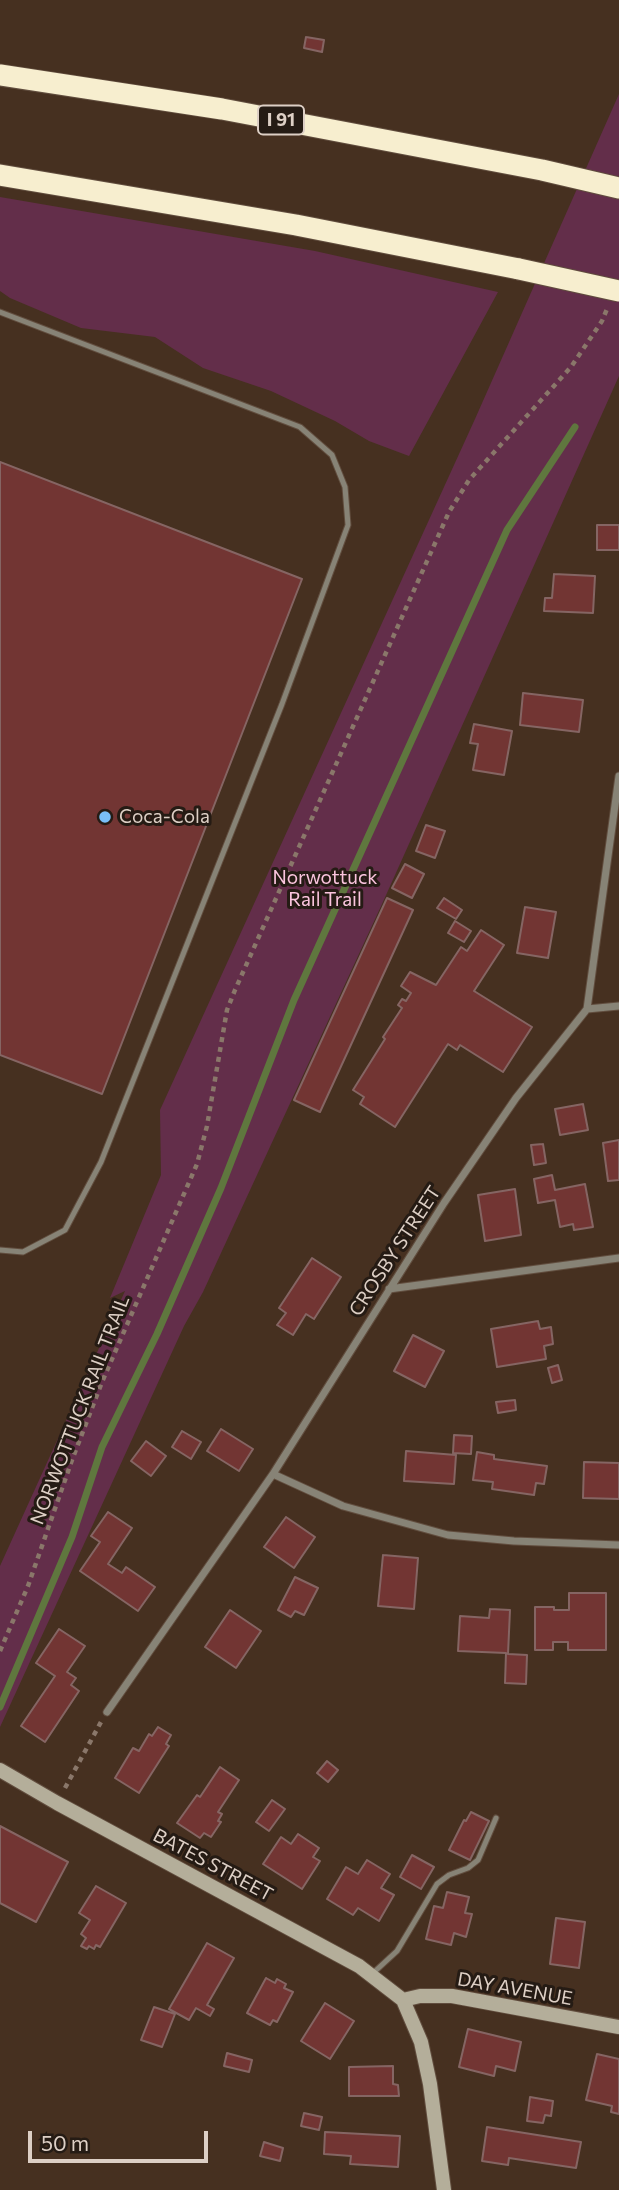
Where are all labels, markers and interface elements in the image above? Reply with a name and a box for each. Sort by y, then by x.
road number: I 91 [258,106,304,134]
place label: Coca-Cola [119,806,210,828]
marker: Coca-Cola [97,809,113,825]
park label: Norwottuck Rail Trail [272,867,378,911]
street label: CROSBY STREET [344,1182,446,1320]
street label: NORWOTTUCK RAIL TRAIL [26,1292,134,1528]
street label: BATES STREET [149,1824,277,1906]
street label: DAY AVENUE [456,1968,574,2010]
scale bar [32,2116,212,2160]
text: 50 m [41,2130,89,2155]

